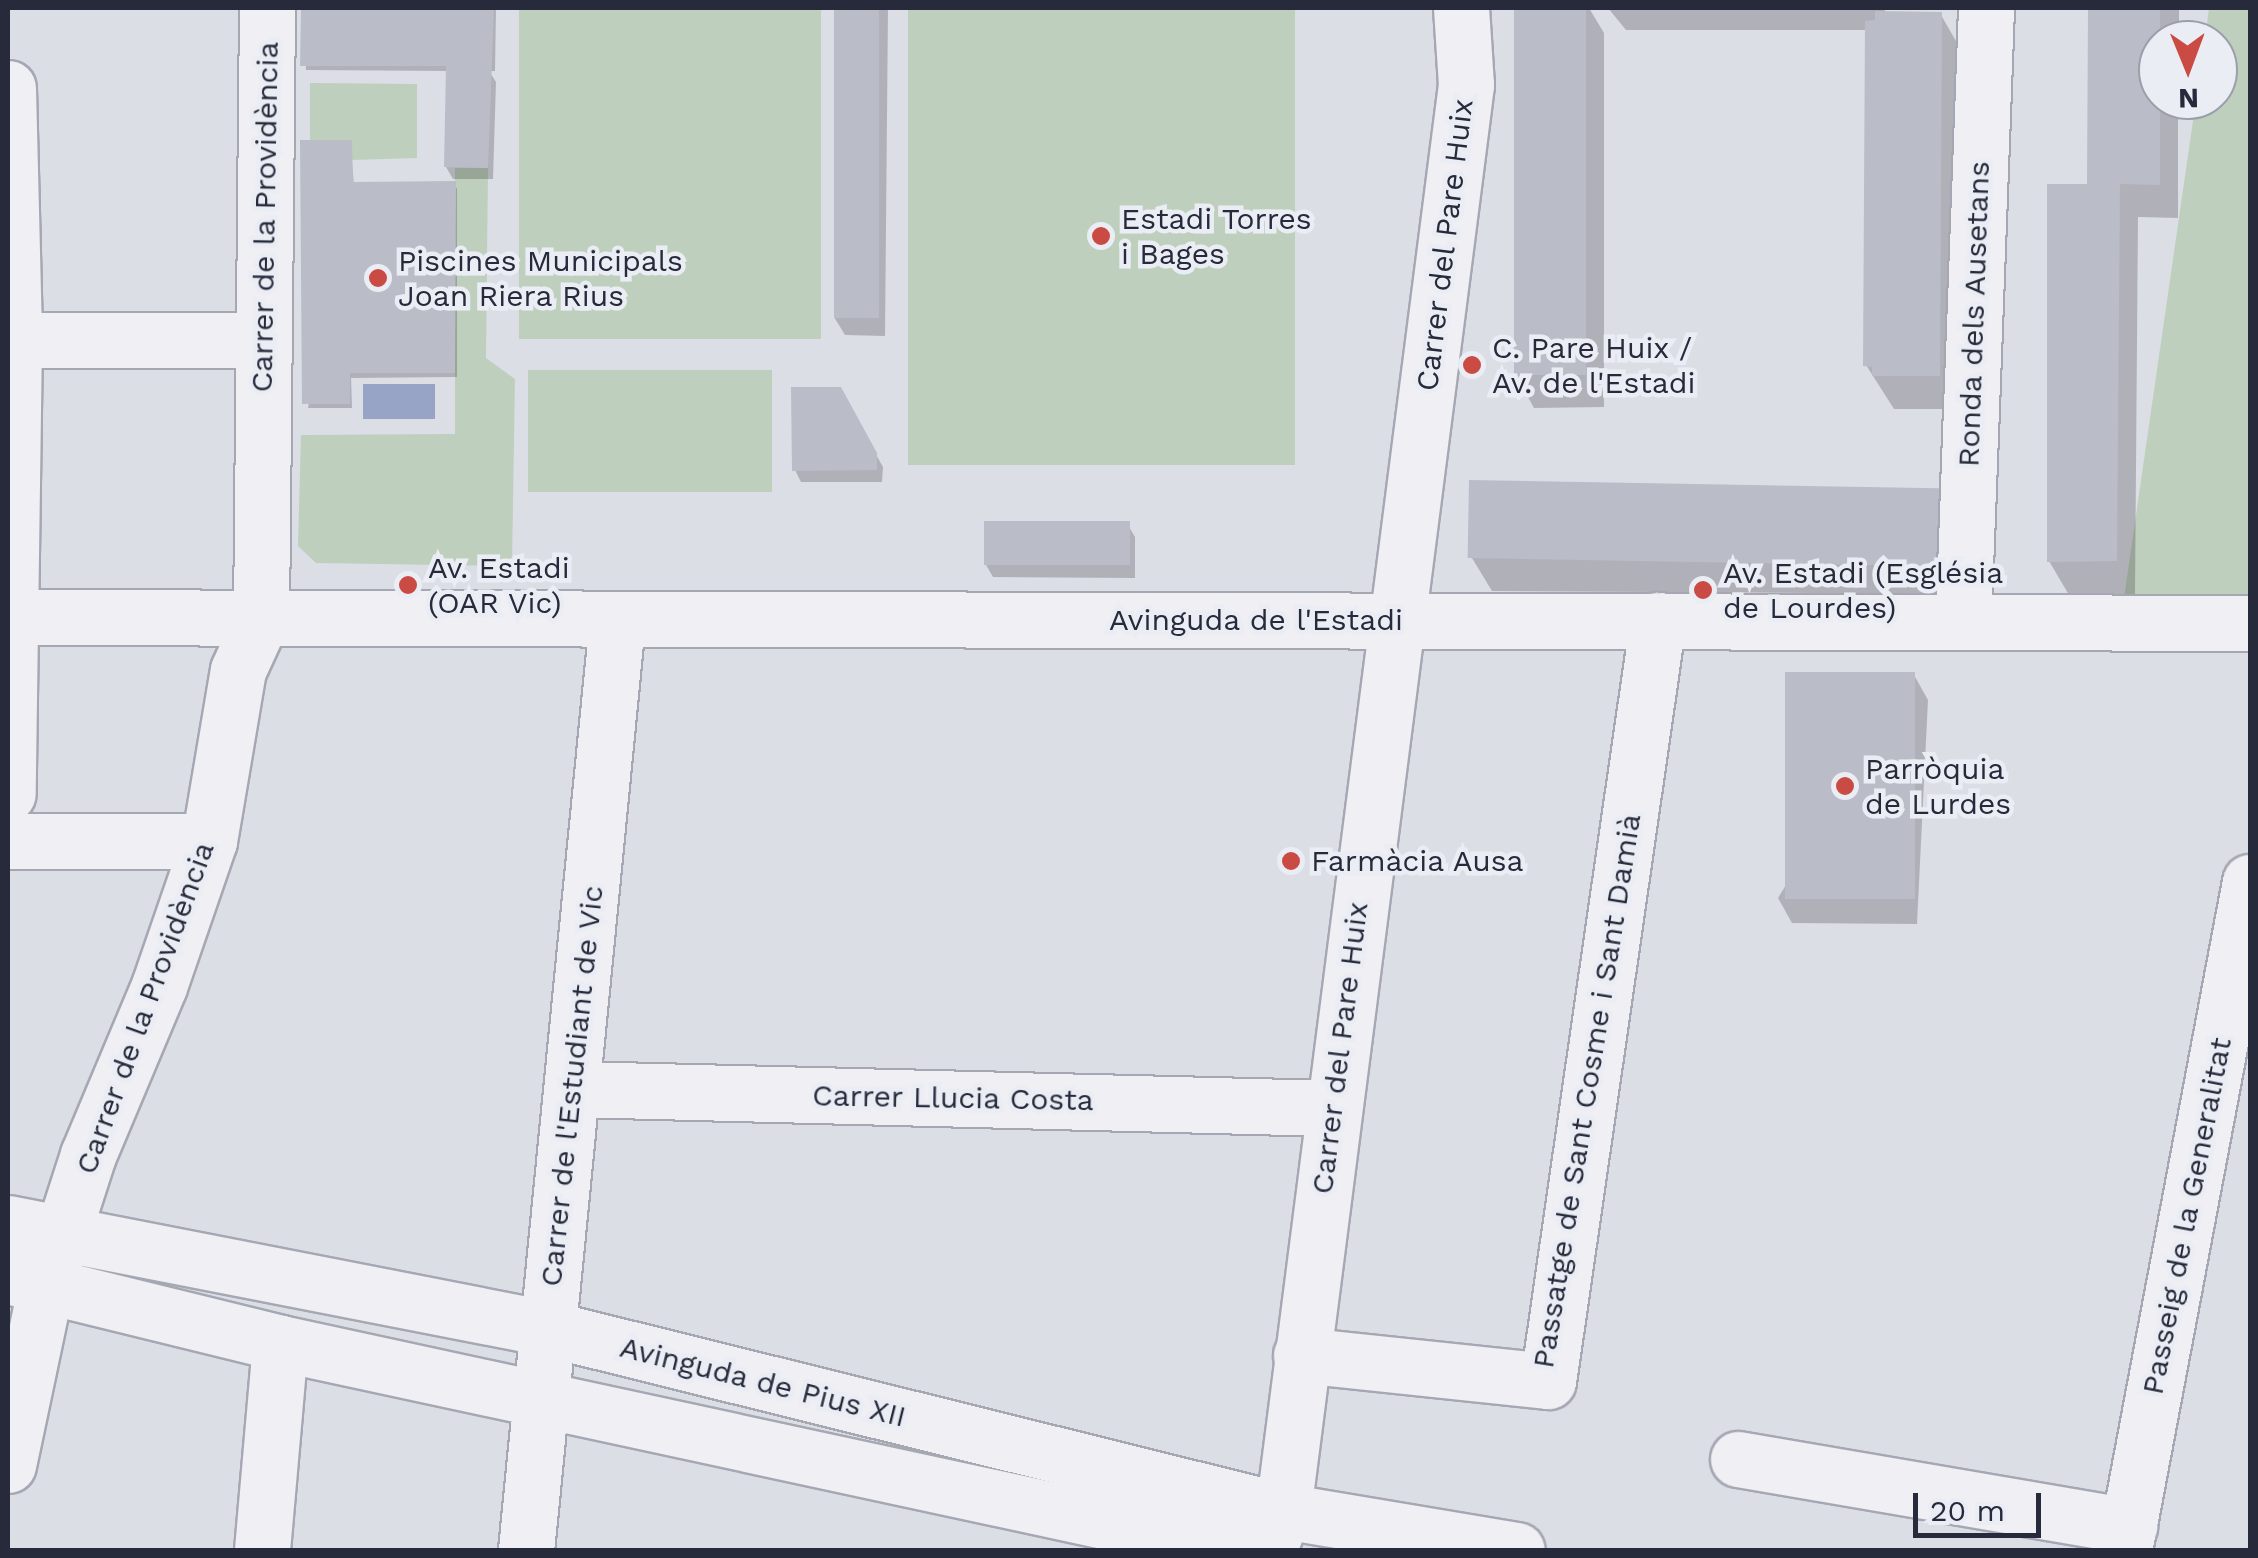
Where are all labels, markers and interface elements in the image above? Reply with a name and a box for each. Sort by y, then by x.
north arrow [2138,20,2238,120]
street label: Carrer de la Providència [244,41,286,393]
text: N [2178,82,2199,115]
street label: Carrer del Pare Huix [1409,96,1481,394]
street label: Ronda dels Ausetans [1951,159,1997,469]
place label: Estadi Torres i Bages [1121,201,1312,272]
marker: Estadi Torres i Bages [1090,225,1112,247]
place label: Piscines Municipals Joan Riera Rius [398,243,683,314]
marker: Piscines Municipals Joan Riera Rius [367,267,389,289]
place label: C. Pare Huix / Av. de l'Estadi [1492,330,1696,400]
marker: C. Pare Huix / Av. de l'Estadi [1461,354,1483,376]
place label: Av. Estadi (OAR Vic) [428,550,570,620]
place label: Av. Estadi (Església de Lourdes) [1723,555,2003,626]
marker: Av. Estadi (OAR Vic) [397,574,419,596]
marker: Av. Estadi (Església de Lourdes) [1692,579,1714,601]
street label: Avinguda de l'Estadi [1109,602,1403,638]
place label: Parròquia de Lurdes [1865,751,2011,822]
marker: Parròquia de Lurdes [1834,775,1856,797]
street label: Passatge de Sant Cosme i Sant Damià [1525,811,1649,1371]
street label: Carrer de la Providència [68,836,222,1180]
place label: Farmàcia Ausa [1311,843,1525,879]
marker: Farmàcia Ausa [1280,850,1302,872]
street label: Carrer de l'Estudiant de Vic [533,883,611,1289]
street label: Carrer del Pare Huix [1304,899,1376,1197]
street label: Passeig de la Generalitat [2135,1034,2239,1398]
street label: Carrer Llucia Costa [811,1078,1095,1118]
street label: Avinguda de Pius XII [616,1329,910,1435]
scale bar [1918,1473,2046,1535]
text: 20 m [1930,1493,2005,1528]

